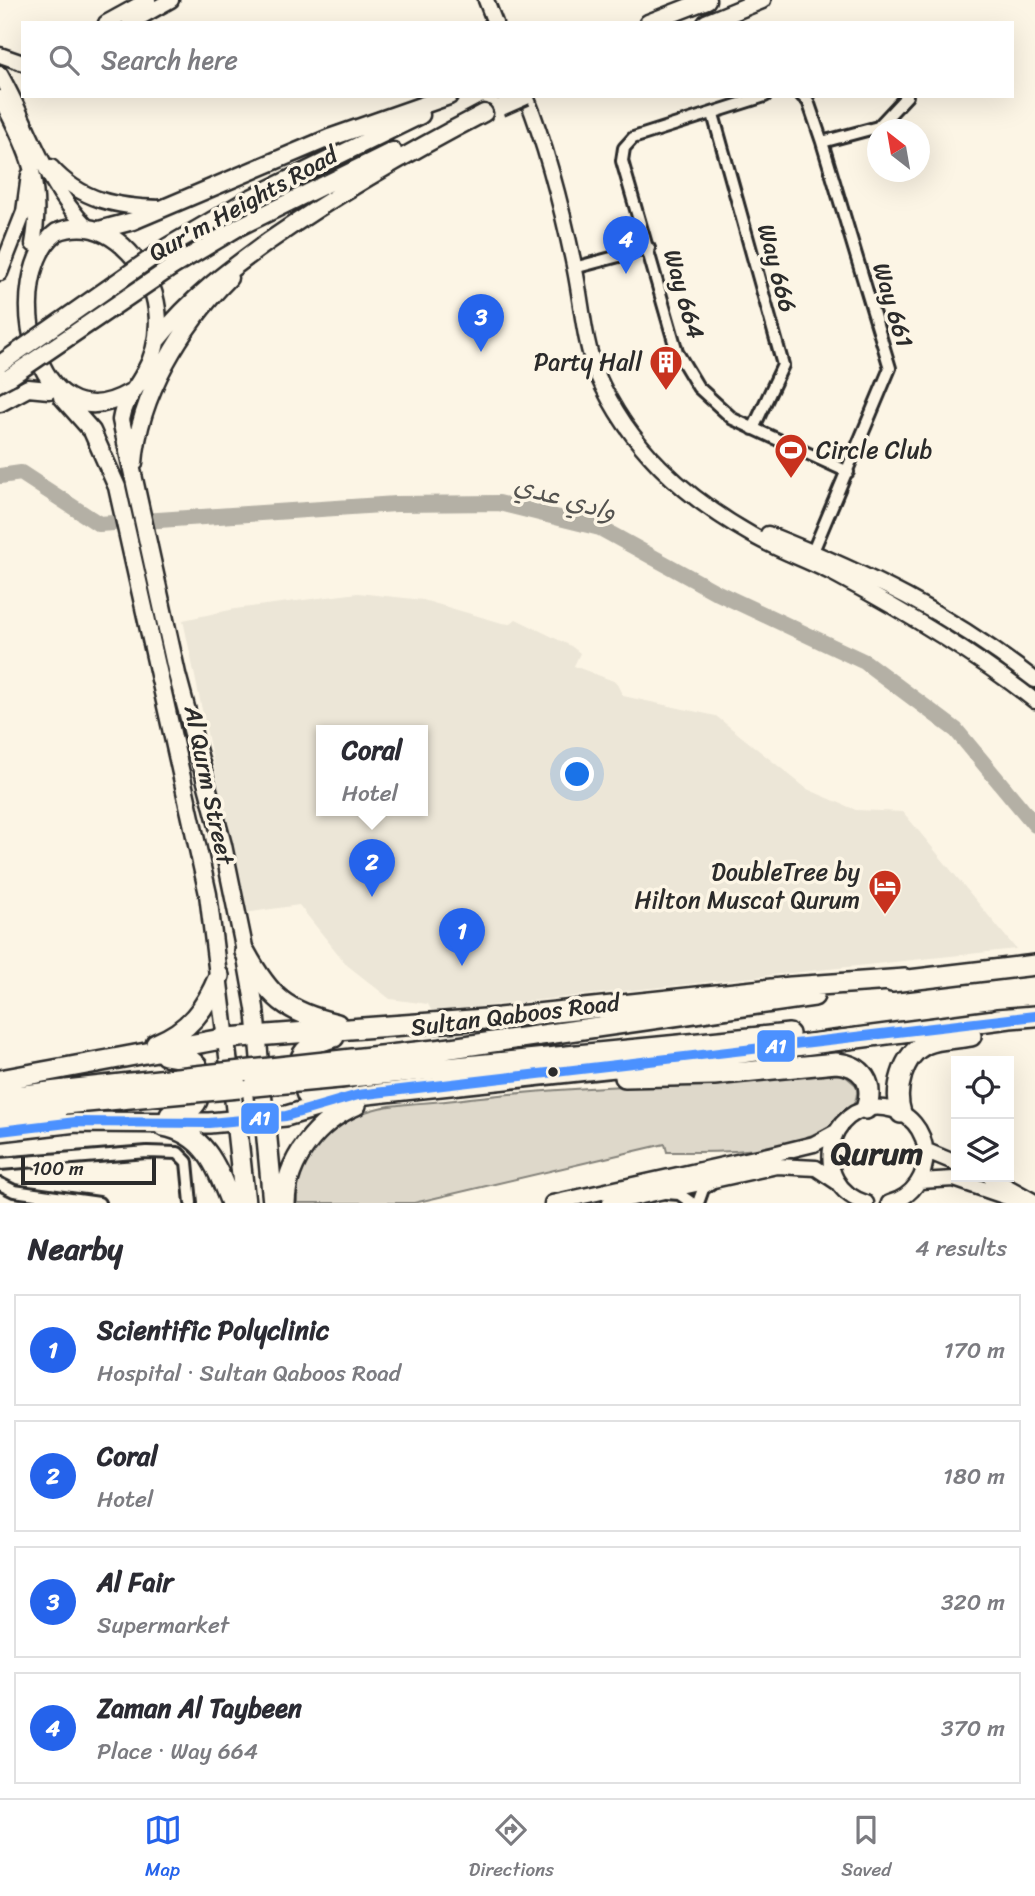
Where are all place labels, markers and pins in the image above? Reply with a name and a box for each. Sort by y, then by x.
pin: 4 [603,216,649,274]
pin: 3 [458,294,504,352]
place label: Party Hall [534,341,643,383]
building icon: Party Hall [647,343,685,392]
place label: Circle Club [816,429,933,471]
sports icon: Circle Club [772,431,810,480]
pin: 2 [349,839,395,897]
place label: DoubleTree by Hilton Muscat Qurum [635,851,861,921]
hotel icon: DoubleTree by Hilton Muscat Qurum [866,867,904,916]
pin: 1 [439,908,485,966]
unlabelled marker [546,1065,560,1079]

